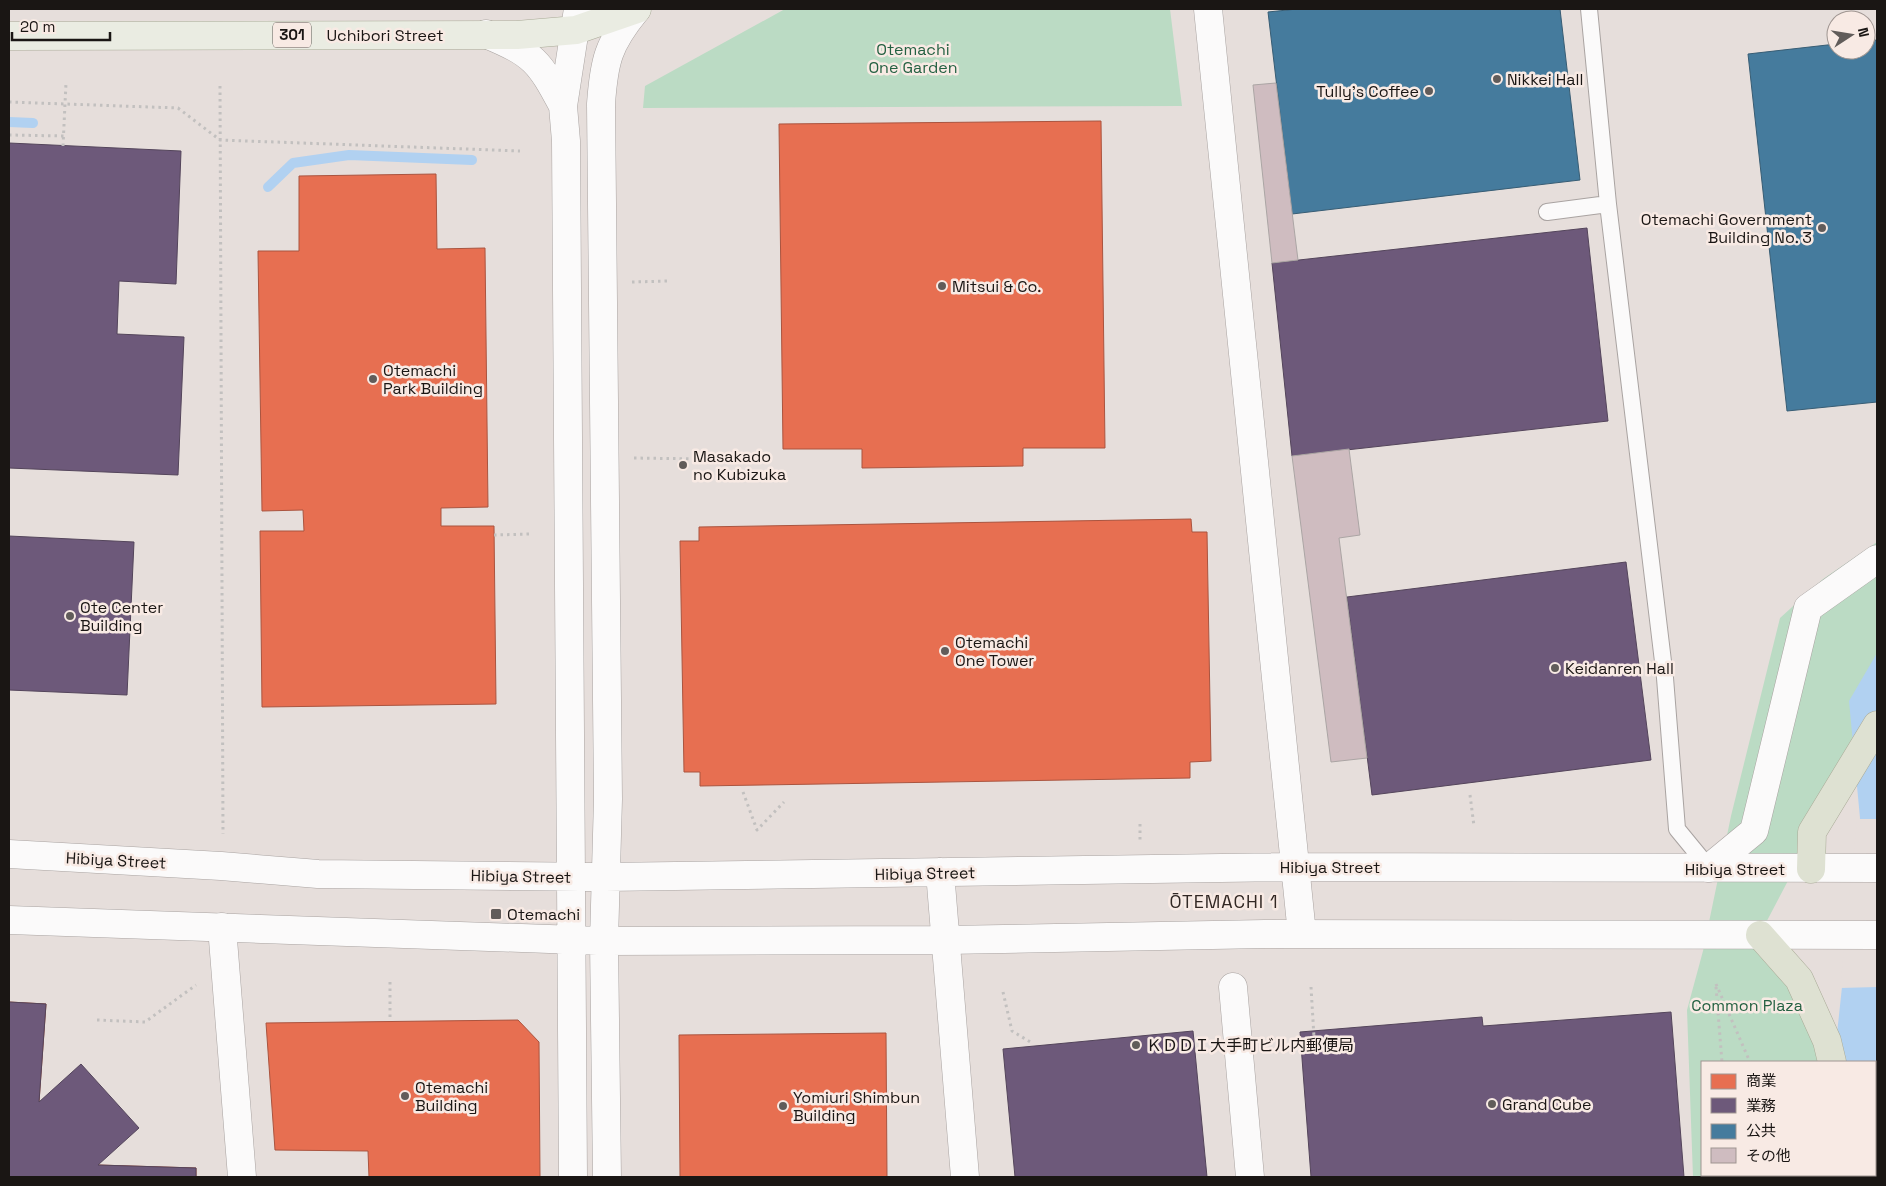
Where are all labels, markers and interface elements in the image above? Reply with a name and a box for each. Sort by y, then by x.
scale bar [12,10,110,42]
north arrow [1826,10,1876,60]
text: 20 m [20,17,55,36]
road number: 301 [273,22,311,48]
street label: Uchibori Street [326,25,444,46]
text: N [1854,26,1873,39]
park label: Otemachi One Garden [868,39,958,78]
place label: Nikkei Hall [1507,69,1583,90]
marker: Nikkei Hall [1491,73,1503,85]
place label: Tully's Coffee [1316,81,1419,102]
marker: Tully's Coffee [1423,85,1435,97]
place label: Otemachi Government Building No. 3 [1641,209,1812,248]
marker: Otemachi Government Building No. 3 [1816,222,1828,234]
place label: Mitsui & Co. [952,276,1041,297]
marker: Mitsui & Co. [936,280,948,292]
place label: Otemachi Park Building [383,360,483,399]
marker: Otemachi Park Building [367,373,379,385]
place label: Masakado no Kubizuka [693,446,786,485]
marker: Masakado no Kubizuka [677,459,689,471]
place label: Ote Center Building [80,597,163,636]
marker: Ote Center Building [64,610,76,622]
place label: Otemachi One Tower [955,632,1034,671]
marker: Otemachi One Tower [939,645,951,657]
place label: Keidanren Hall [1565,658,1674,679]
marker: Keidanren Hall [1549,662,1561,674]
street label: Hibiya Street [65,847,167,874]
street label: Hibiya Street [1280,857,1380,878]
street label: Hibiya Street [1685,859,1785,880]
street label: Hibiya Street [875,862,976,885]
street label: Hibiya Street [470,865,571,888]
district label: ŌTEMACHI 1 [1170,890,1278,913]
place label: Otemachi [507,904,580,925]
marker: Otemachi [489,907,503,921]
park label: Common Plaza [1691,995,1803,1016]
place label: ＫＤＤＩ大手町ビル内郵便局 [1146,1035,1354,1056]
marker: ＫＤＤＩ大手町ビル内郵便局 [1130,1039,1142,1051]
legend [1701,1061,1876,1176]
text: 商業 [1746,1071,1776,1090]
place label: Otemachi Building [415,1077,488,1116]
place label: Yomiuri Shimbun Building [793,1087,920,1126]
marker: Otemachi Building [399,1090,411,1102]
place label: Grand Cube [1502,1094,1592,1115]
text: 業務 [1746,1096,1776,1115]
marker: Grand Cube [1486,1098,1498,1110]
marker: Yomiuri Shimbun Building [777,1100,789,1112]
text: 公共 [1746,1121,1776,1140]
text: その他 [1746,1146,1791,1165]

